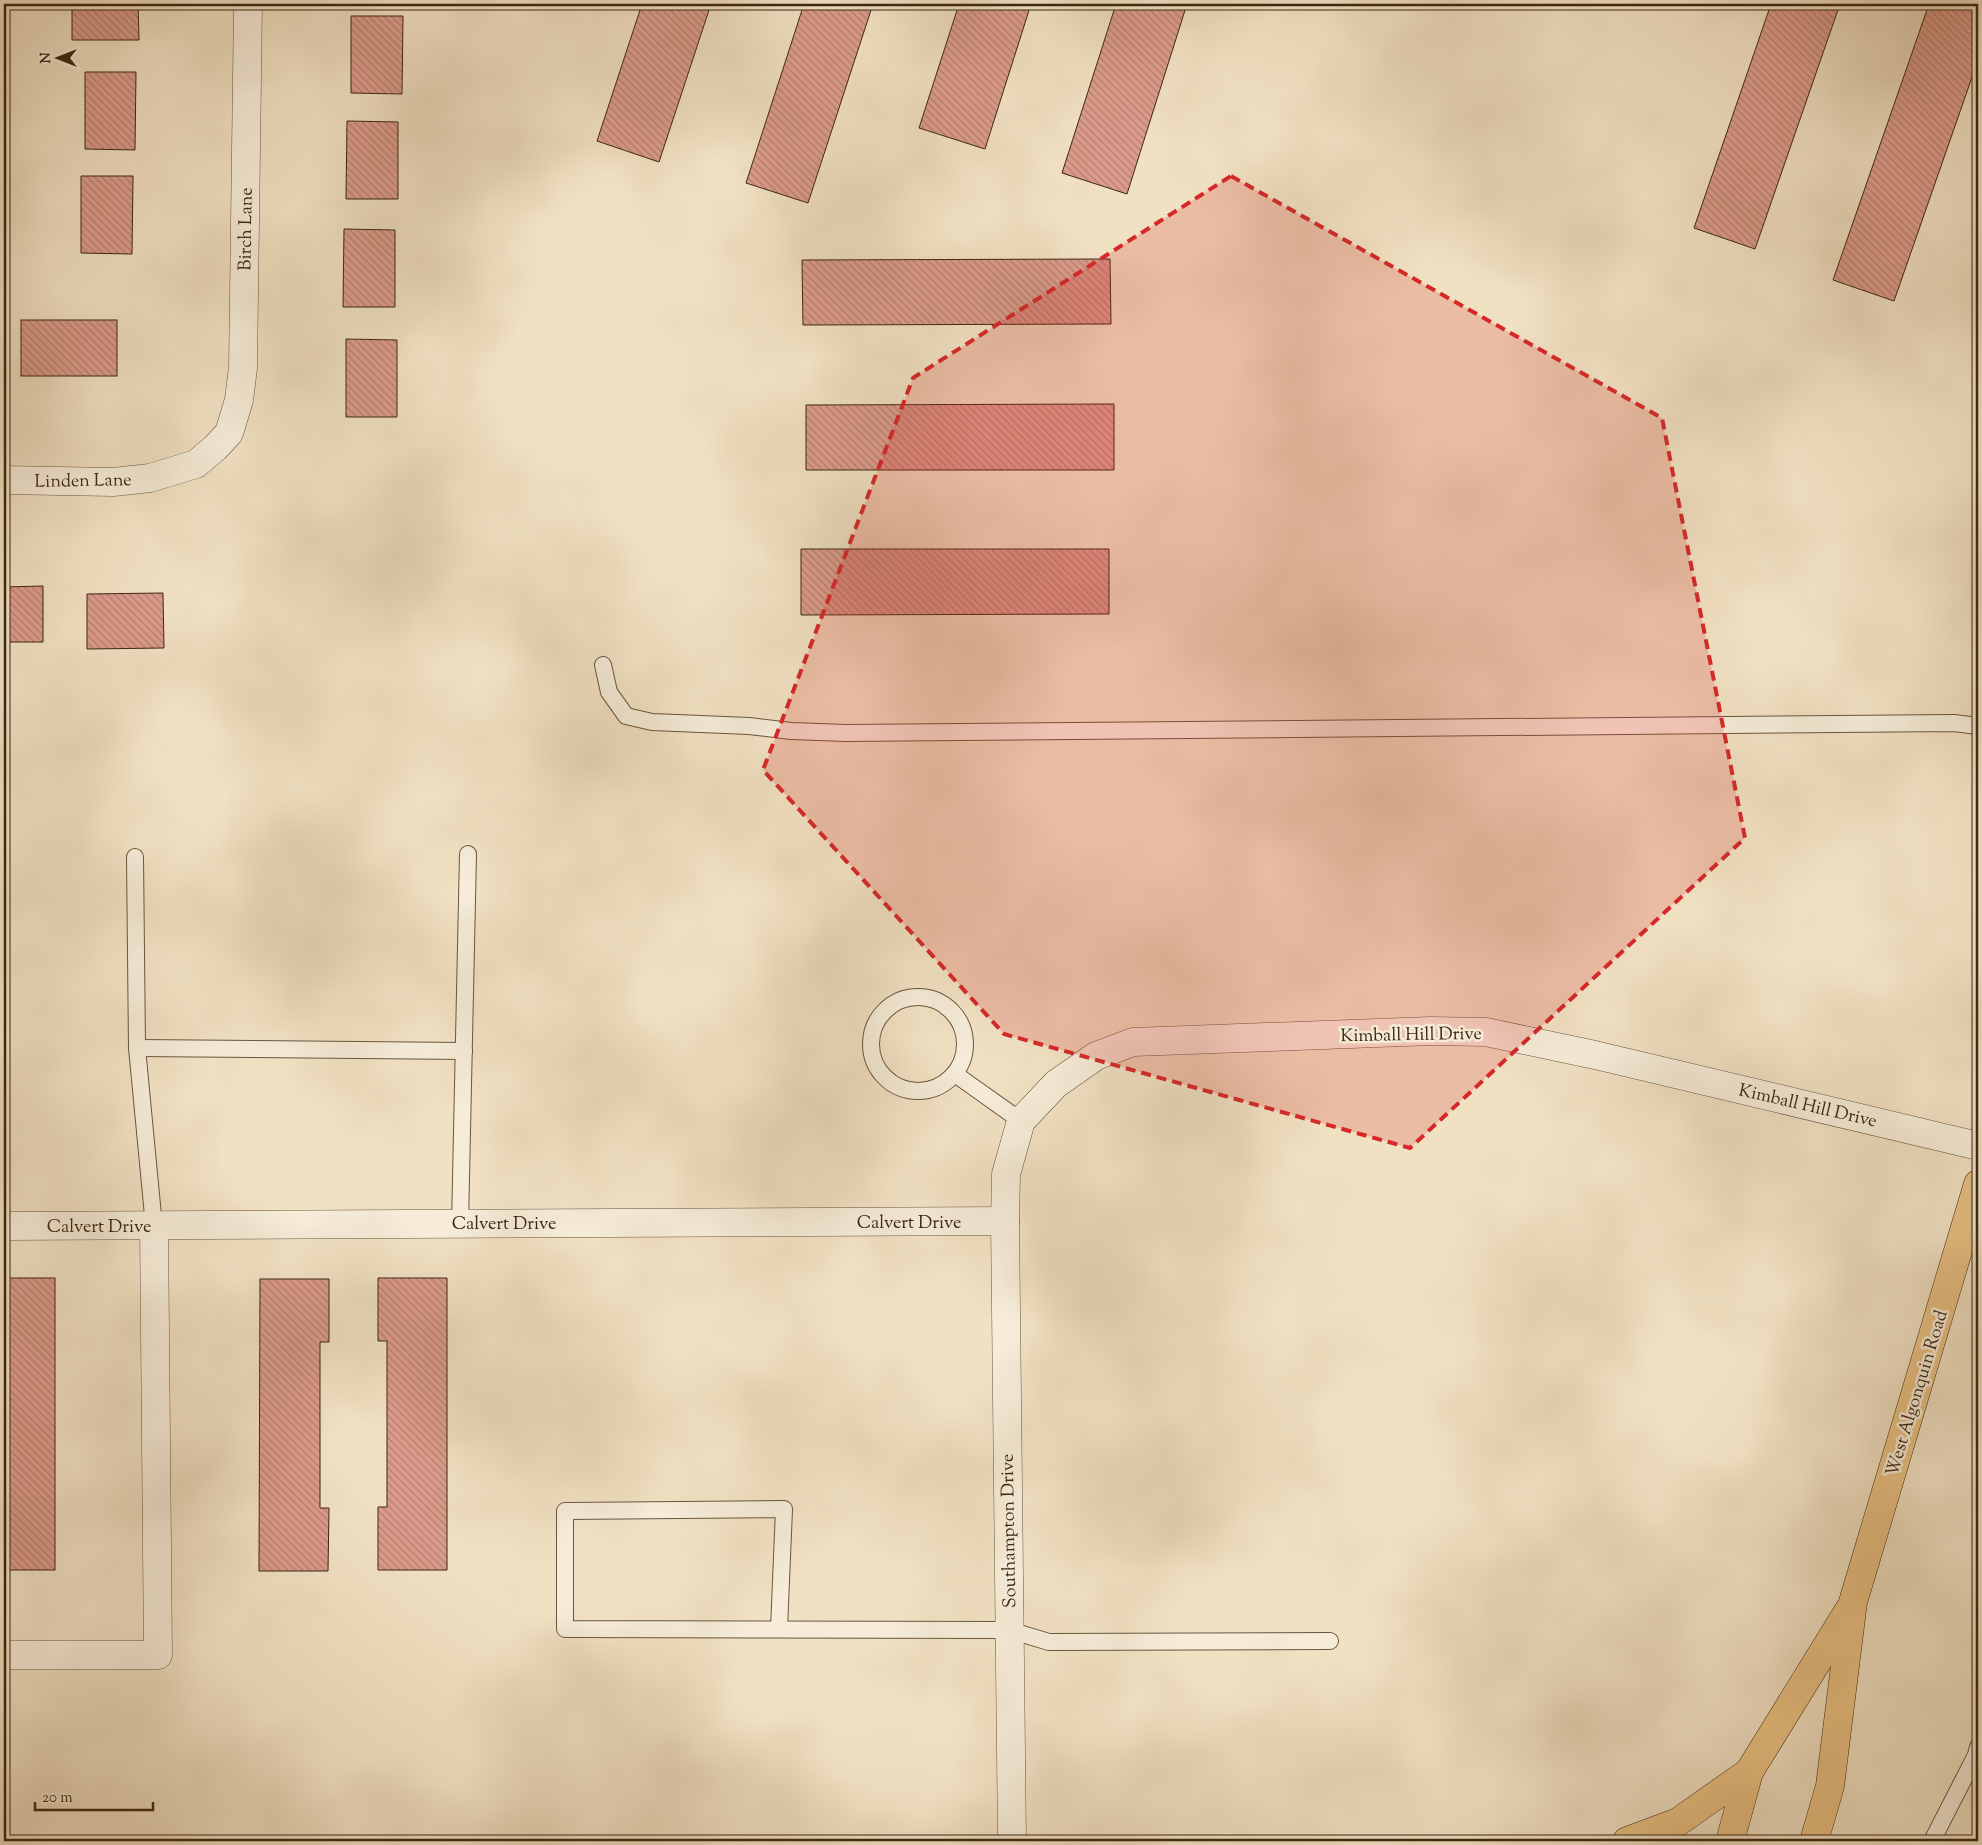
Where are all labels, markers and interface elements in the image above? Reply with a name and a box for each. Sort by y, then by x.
north arrow [32,32,82,82]
text: N [37,52,57,64]
street label: Birch Lane [233,187,261,271]
street label: Linden Lane [34,468,132,496]
street label: Kimball Hill Drive [1340,1022,1482,1050]
street label: Kimball Hill Drive [1736,1078,1879,1136]
street label: Calvert Drive [857,1211,961,1237]
street label: Calvert Drive [452,1212,556,1238]
street label: Calvert Drive [47,1215,151,1241]
street label: West Algonquin Road [1880,1307,1956,1480]
street label: Southampton Drive [996,1454,1024,1608]
scale bar [35,1780,152,1812]
text: 20 m [42,1788,73,1809]

